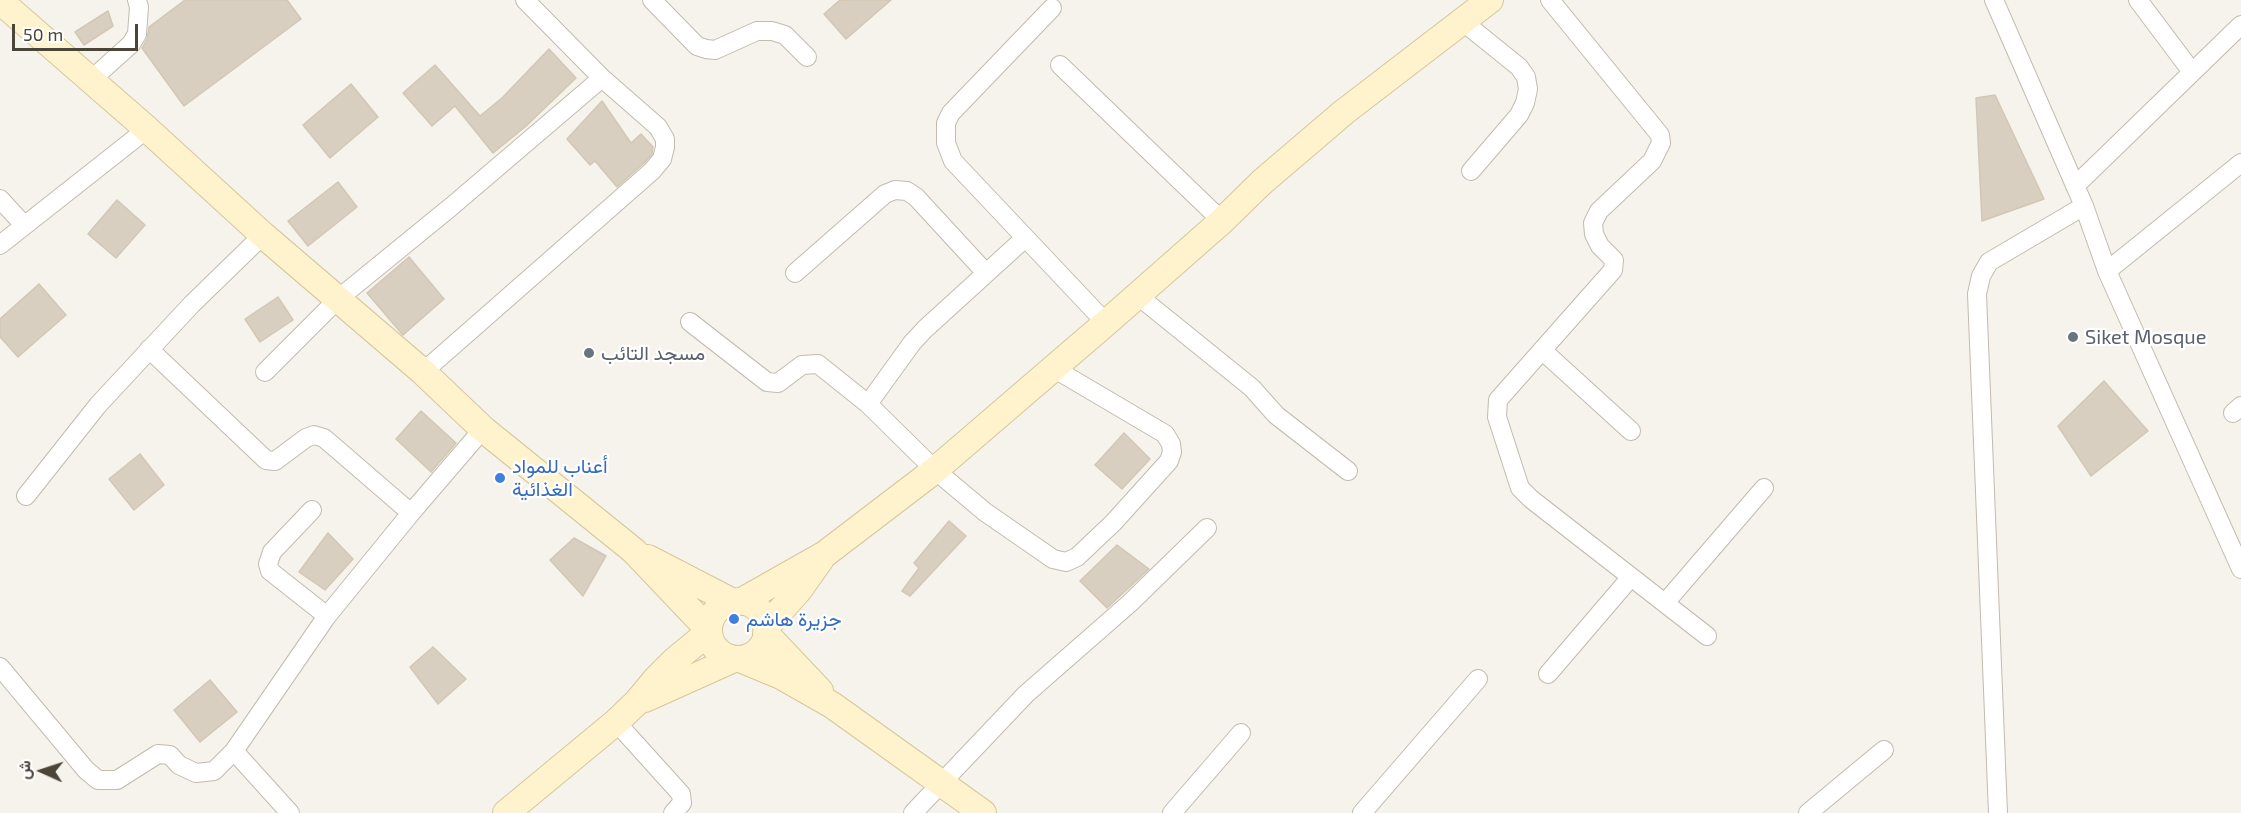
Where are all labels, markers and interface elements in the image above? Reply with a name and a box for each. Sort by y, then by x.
scale bar [15,12,141,50]
text: 50 m [23,23,63,45]
place label: Siket Mosque [2085,325,2206,349]
marker: Siket Mosque [2066,330,2080,344]
place label: مسجد التائب [601,341,705,365]
marker: مسجد التائب [582,346,596,360]
place label: أعناب للمواد الغذائية [512,454,608,501]
marker: أعناب للمواد الغذائية [493,471,507,485]
place label: جزيرة هاشم [746,607,842,631]
marker: جزيرة هاشم [727,612,741,626]
north arrow [12,741,72,801]
text: ش [14,760,34,780]

